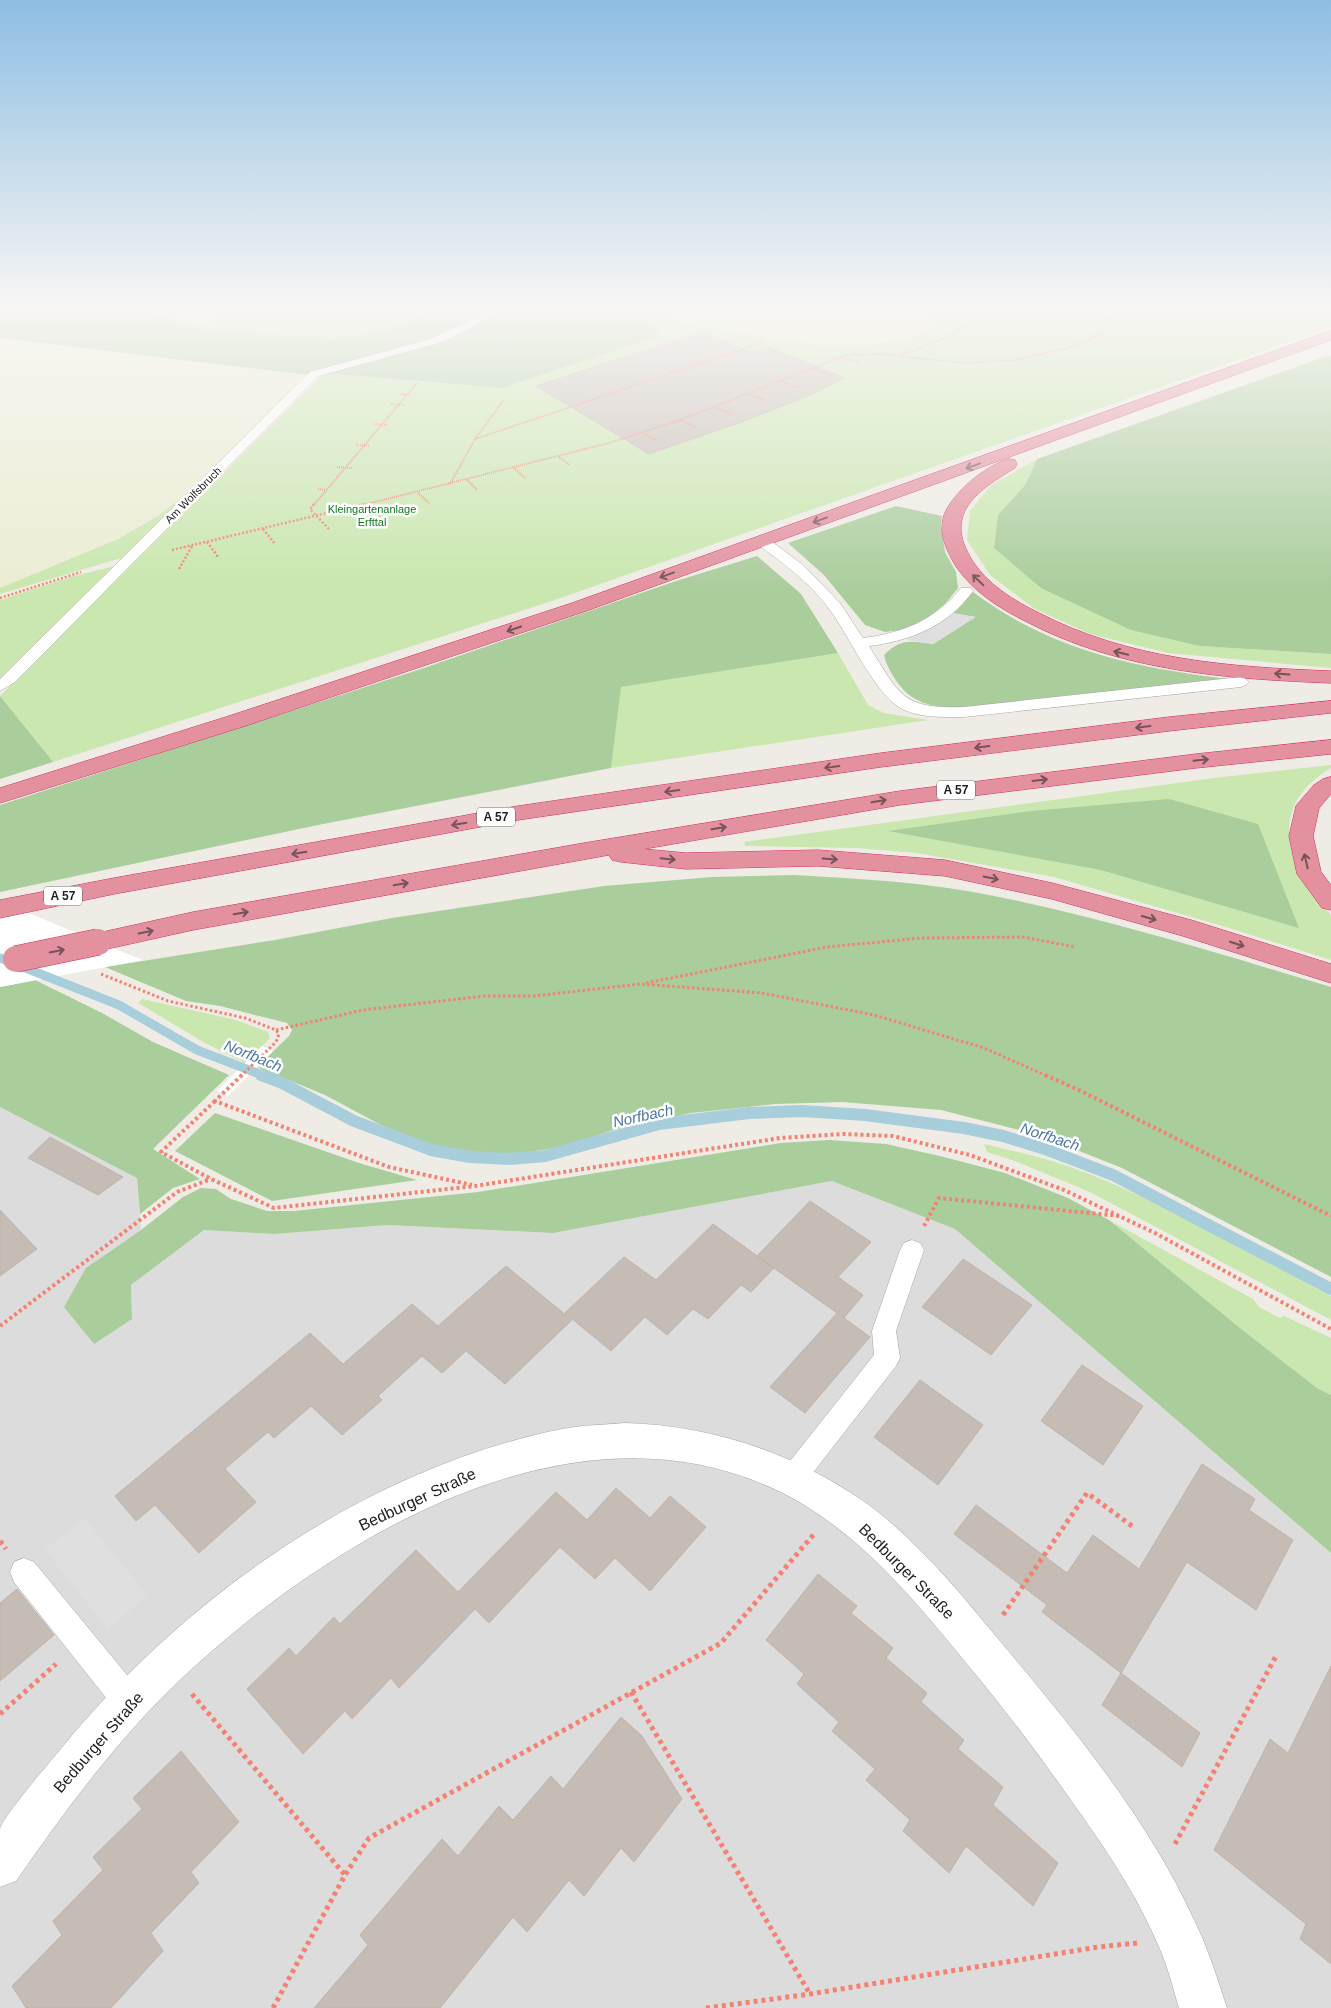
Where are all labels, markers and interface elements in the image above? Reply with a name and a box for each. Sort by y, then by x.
one-way arrow [966,461,981,471]
street label: Am Wolfsbruch [162,464,224,526]
park label: Kleingartenanlage Erfttal [328,503,416,528]
one-way arrow [813,516,828,525]
one-way arrow [660,571,675,580]
one-way arrow [972,574,984,586]
one-way arrow [506,625,522,634]
one-way arrow [1114,648,1130,657]
one-way arrow [1275,669,1291,679]
one-way arrow [1136,722,1152,732]
one-way arrow [974,742,990,752]
one-way arrow [1193,755,1209,765]
one-way arrow [825,762,841,772]
one-way arrow [1032,775,1048,785]
road number: A 57 [937,780,975,800]
one-way arrow [664,786,680,796]
one-way arrow [870,796,886,806]
road number: A 57 [477,808,515,826]
one-way arrow [452,819,468,829]
one-way arrow [710,823,726,833]
one-way arrow [292,848,308,858]
one-way arrow [659,854,675,864]
one-way arrow [822,854,838,864]
one-way arrow [1301,854,1311,870]
one-way arrow [983,874,999,883]
one-way arrow [393,878,409,888]
road number: A 57 [44,886,82,906]
one-way arrow [233,907,249,917]
one-way arrow [1140,913,1156,923]
one-way arrow [137,927,153,936]
one-way arrow [1229,940,1245,950]
one-way arrow [49,946,65,955]
water label: Norfbach [222,1036,285,1075]
water label: Norfbach [611,1101,674,1130]
water label: Norfbach [1019,1119,1082,1154]
street label: Bedburger Straße [356,1465,479,1534]
street label: Bedburger Straße [856,1520,958,1622]
street label: Bedburger Straße [50,1689,147,1796]

